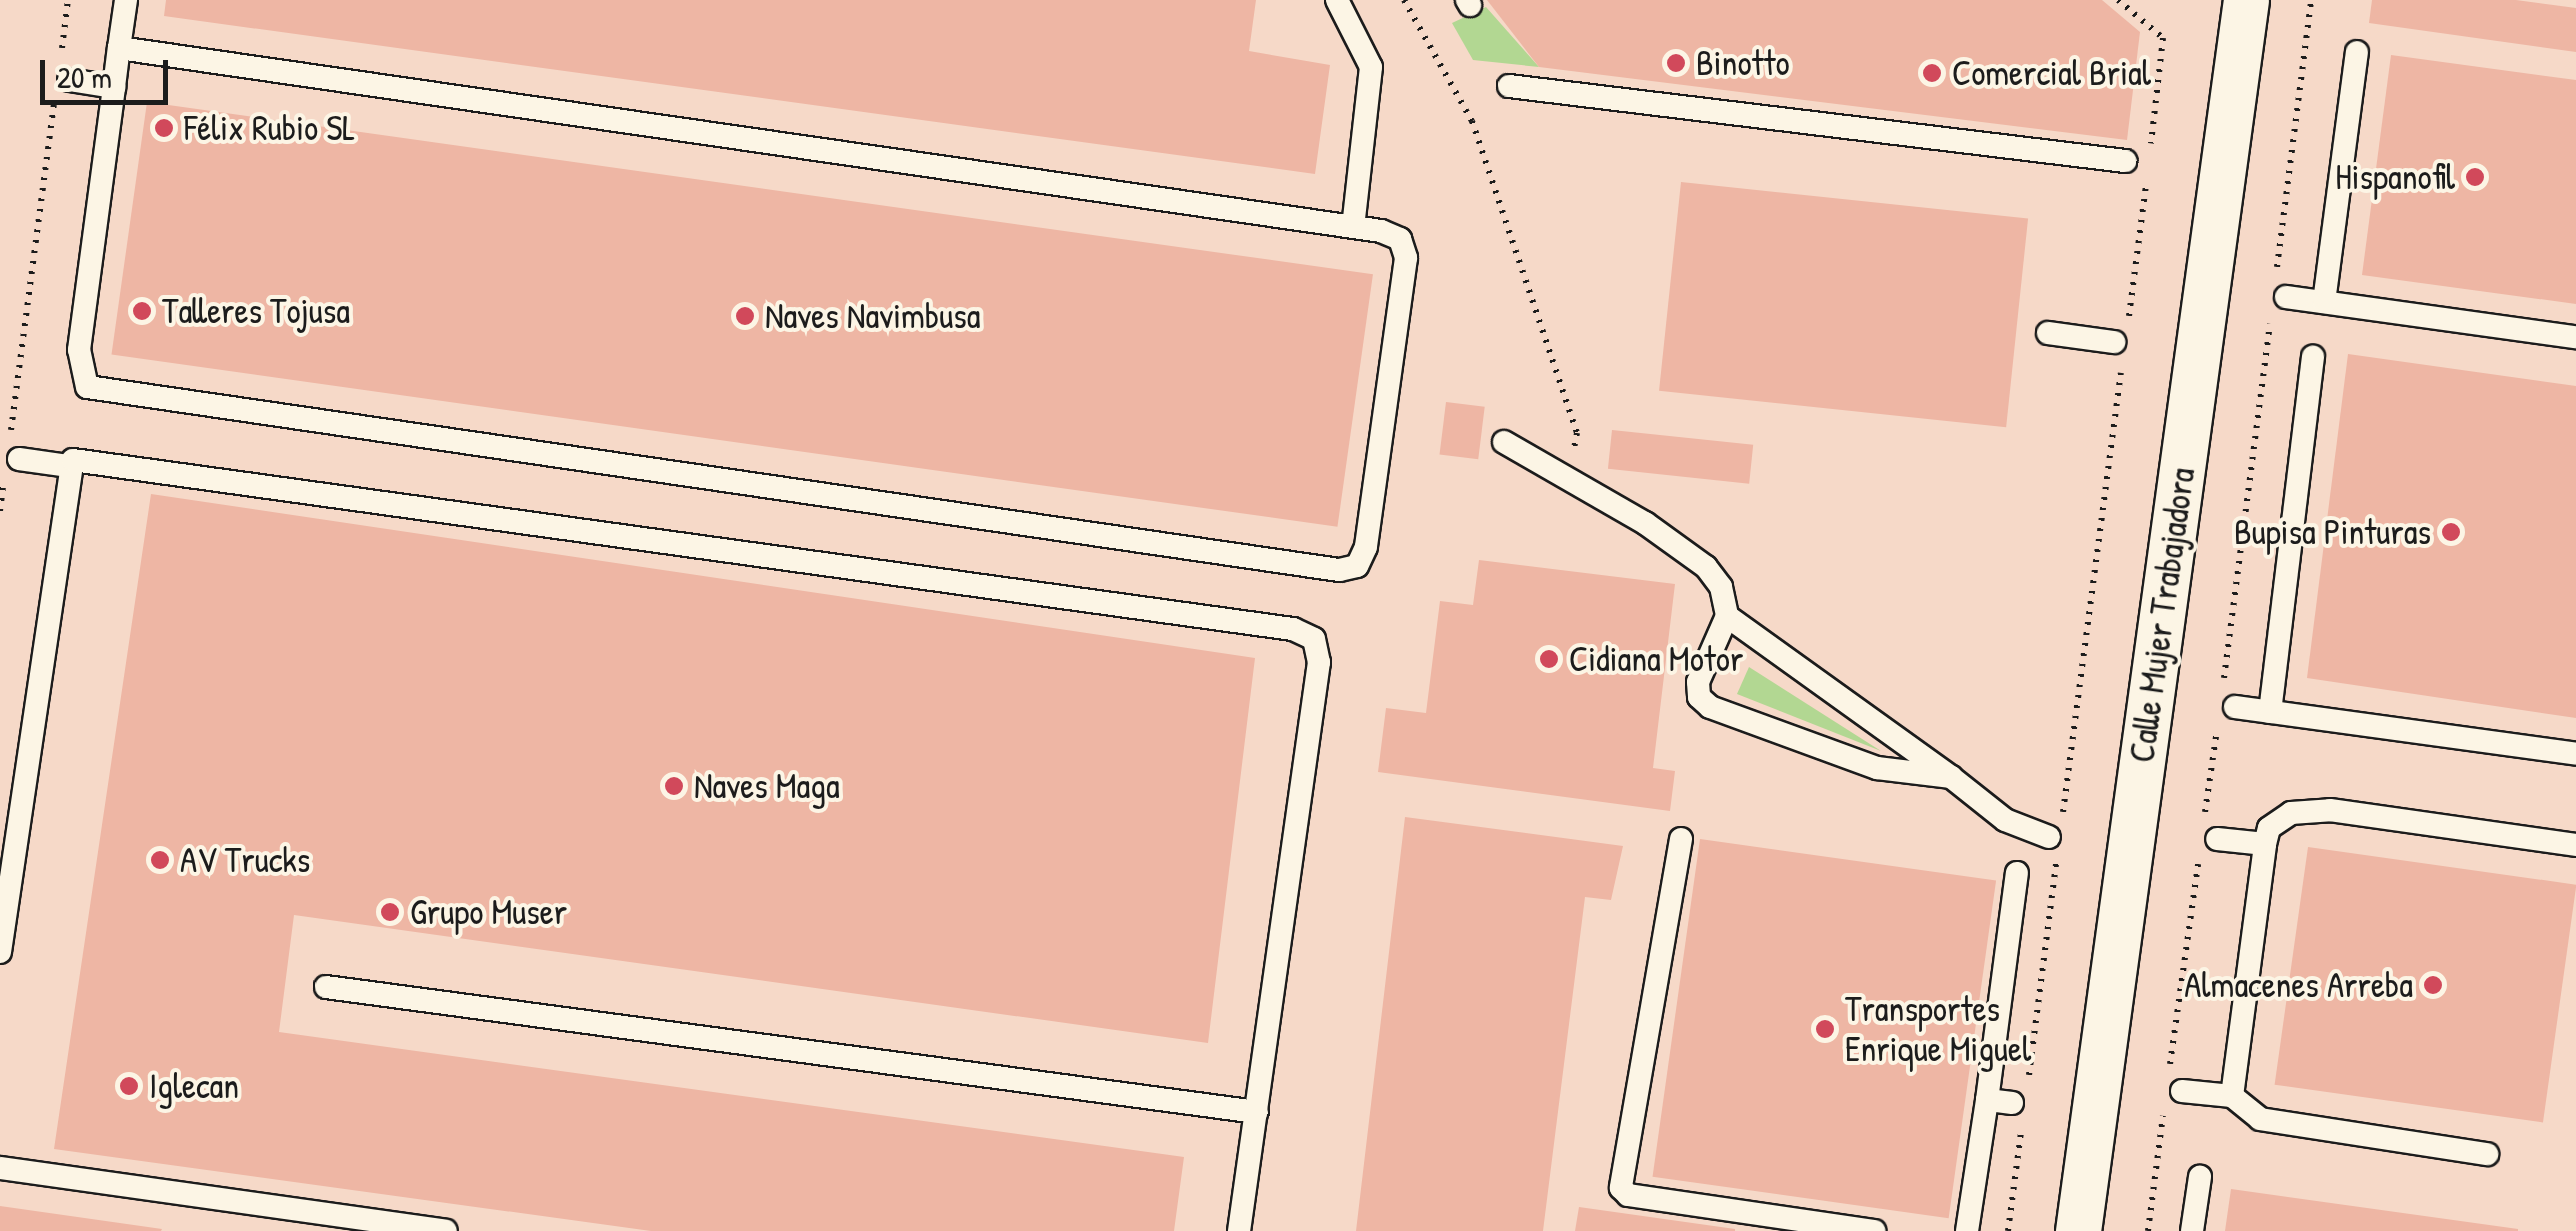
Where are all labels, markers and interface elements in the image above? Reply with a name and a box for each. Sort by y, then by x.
scale bar [45,40,172,102]
place label: Binotto [1696,42,1790,84]
marker: Binotto [1665,52,1687,74]
place label: Comercial Brial [1952,52,2151,94]
text: 20 m [57,57,112,97]
marker: Comercial Brial [1921,62,1943,84]
place label: Félix Rubio SL [184,107,355,149]
marker: Félix Rubio SL [153,117,175,139]
place label: Hispanofil [2335,156,2455,198]
marker: Hispanofil [2464,166,2486,188]
place label: Talleres Tojusa [162,290,350,332]
place label: Naves Navimbusa [765,295,980,337]
marker: Talleres Tojusa [131,300,153,322]
marker: Naves Navimbusa [734,305,756,327]
street label: Calle Mujer Trabajadora [2121,465,2203,765]
place label: Bupisa Pinturas [2234,511,2431,553]
marker: Bupisa Pinturas [2440,521,2462,543]
place label: Cidiana Motor [1569,638,1743,680]
marker: Cidiana Motor [1538,648,1560,670]
place label: Naves Maga [694,765,840,807]
marker: Naves Maga [663,775,685,797]
place label: AV Trucks [180,839,310,881]
marker: AV Trucks [149,849,171,871]
place label: Grupo Muser [410,891,567,933]
marker: Grupo Muser [379,901,401,923]
place label: Almacenes Arreba [2184,964,2413,1006]
marker: Almacenes Arreba [2422,974,2444,996]
place label: Transportes Enrique Miguel [1845,988,2031,1070]
marker: Transportes Enrique Miguel [1814,1018,1836,1040]
place label: Iglecan [149,1065,239,1107]
marker: Iglecan [118,1075,140,1097]

